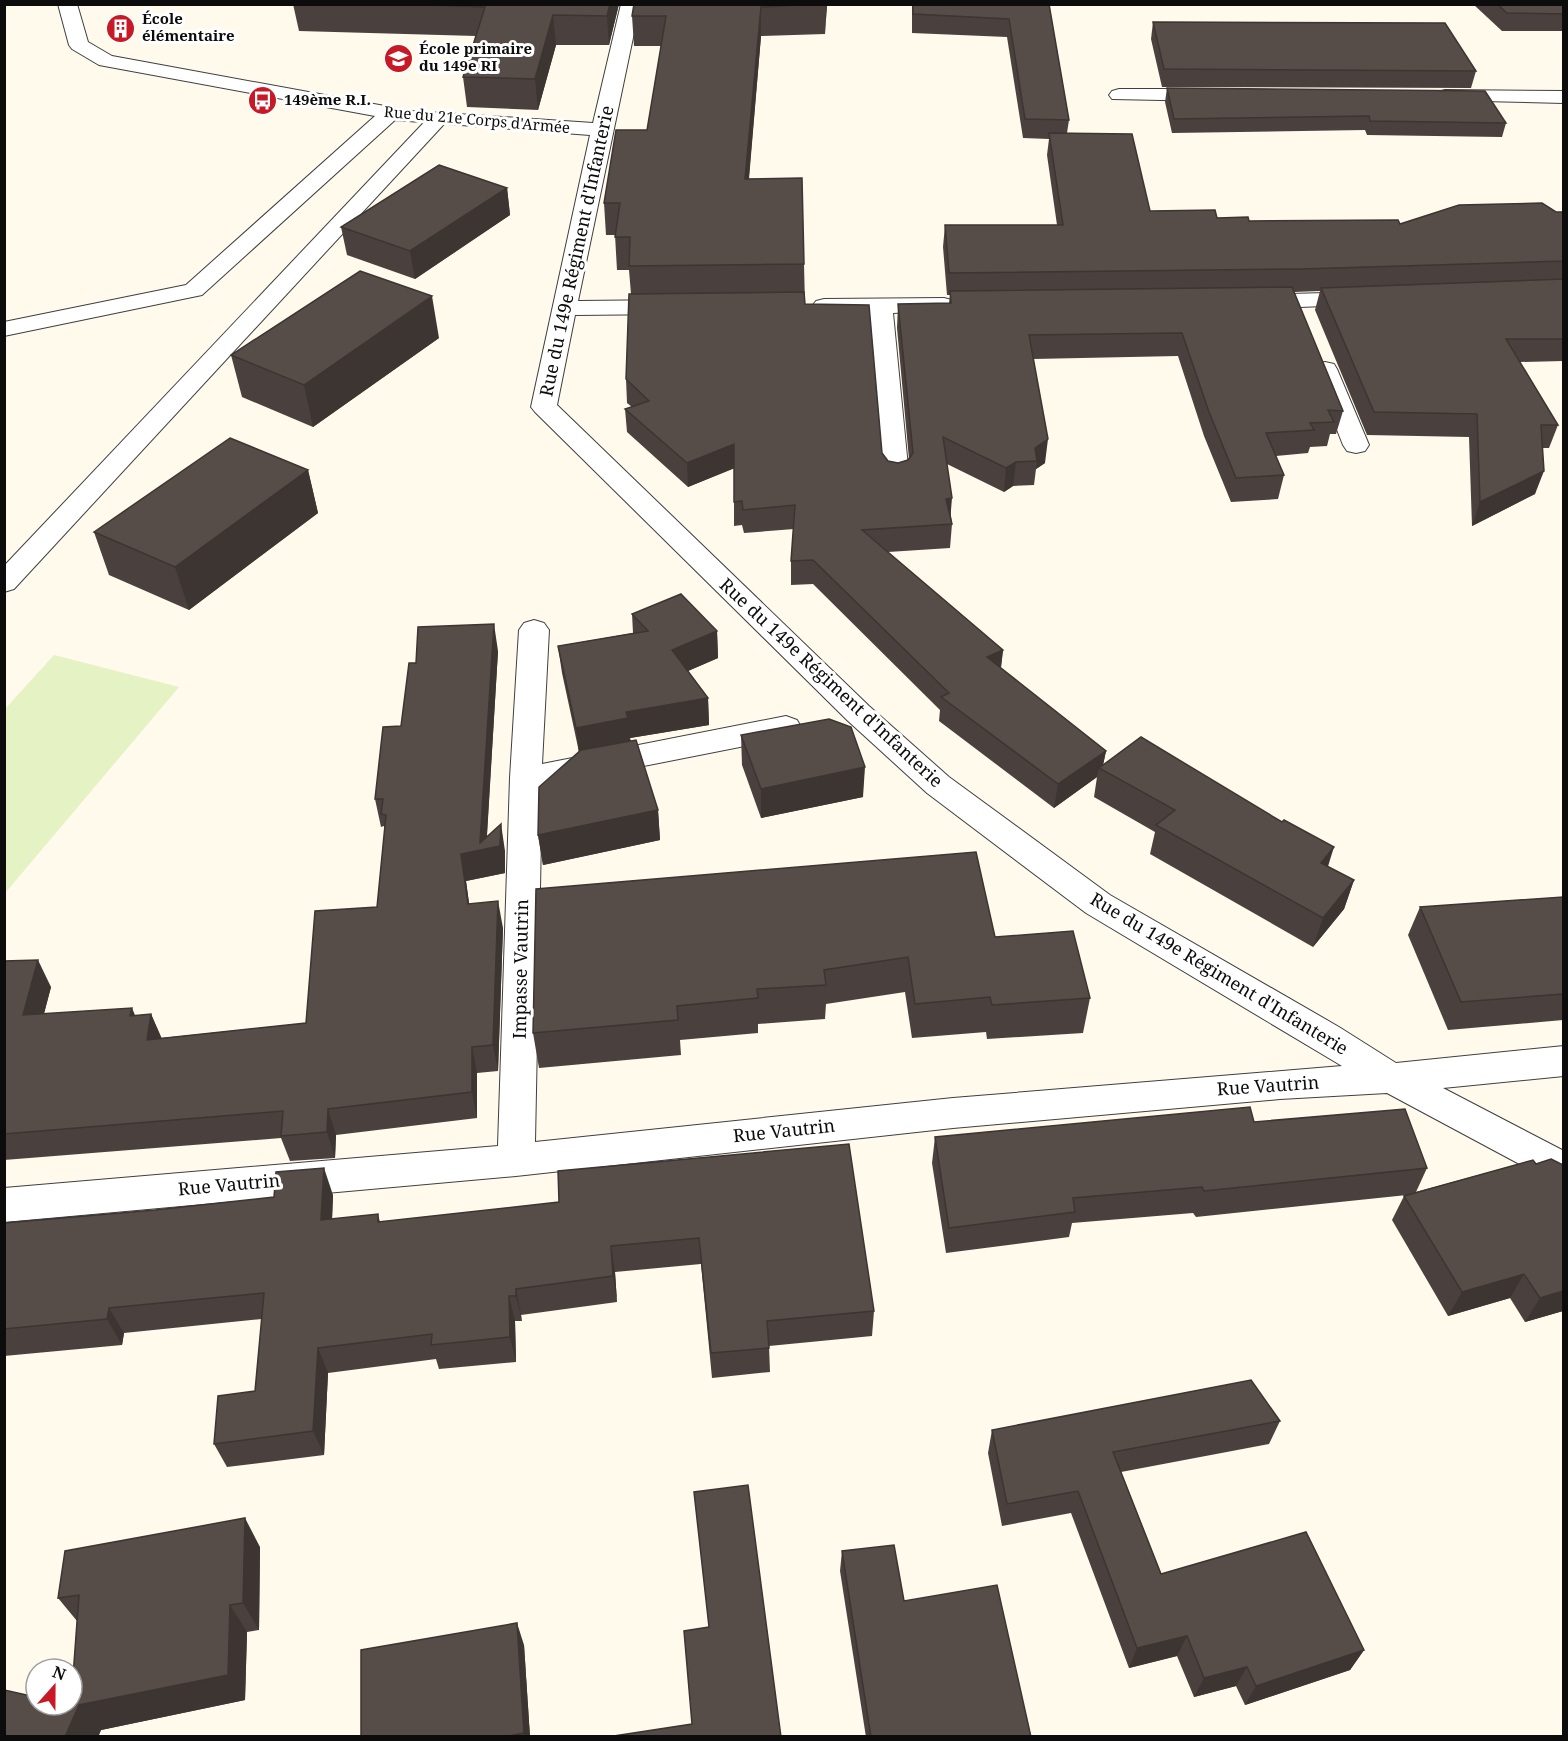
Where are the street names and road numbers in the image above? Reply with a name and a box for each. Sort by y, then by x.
street label: Rue du 21e Corps d'Armée [383,101,571,137]
street label: Rue du 149e Régiment d'Infanterie [533,103,619,398]
street label: Rue du 149e Régiment d'Infanterie [715,572,948,792]
street label: Rue du 149e Régiment d'Infanterie [1086,886,1353,1060]
street label: Impasse Vautrin [507,898,533,1039]
street label: Rue Vautrin [1216,1069,1320,1101]
street label: Rue Vautrin [732,1113,836,1147]
street label: Rue Vautrin [177,1168,281,1200]

